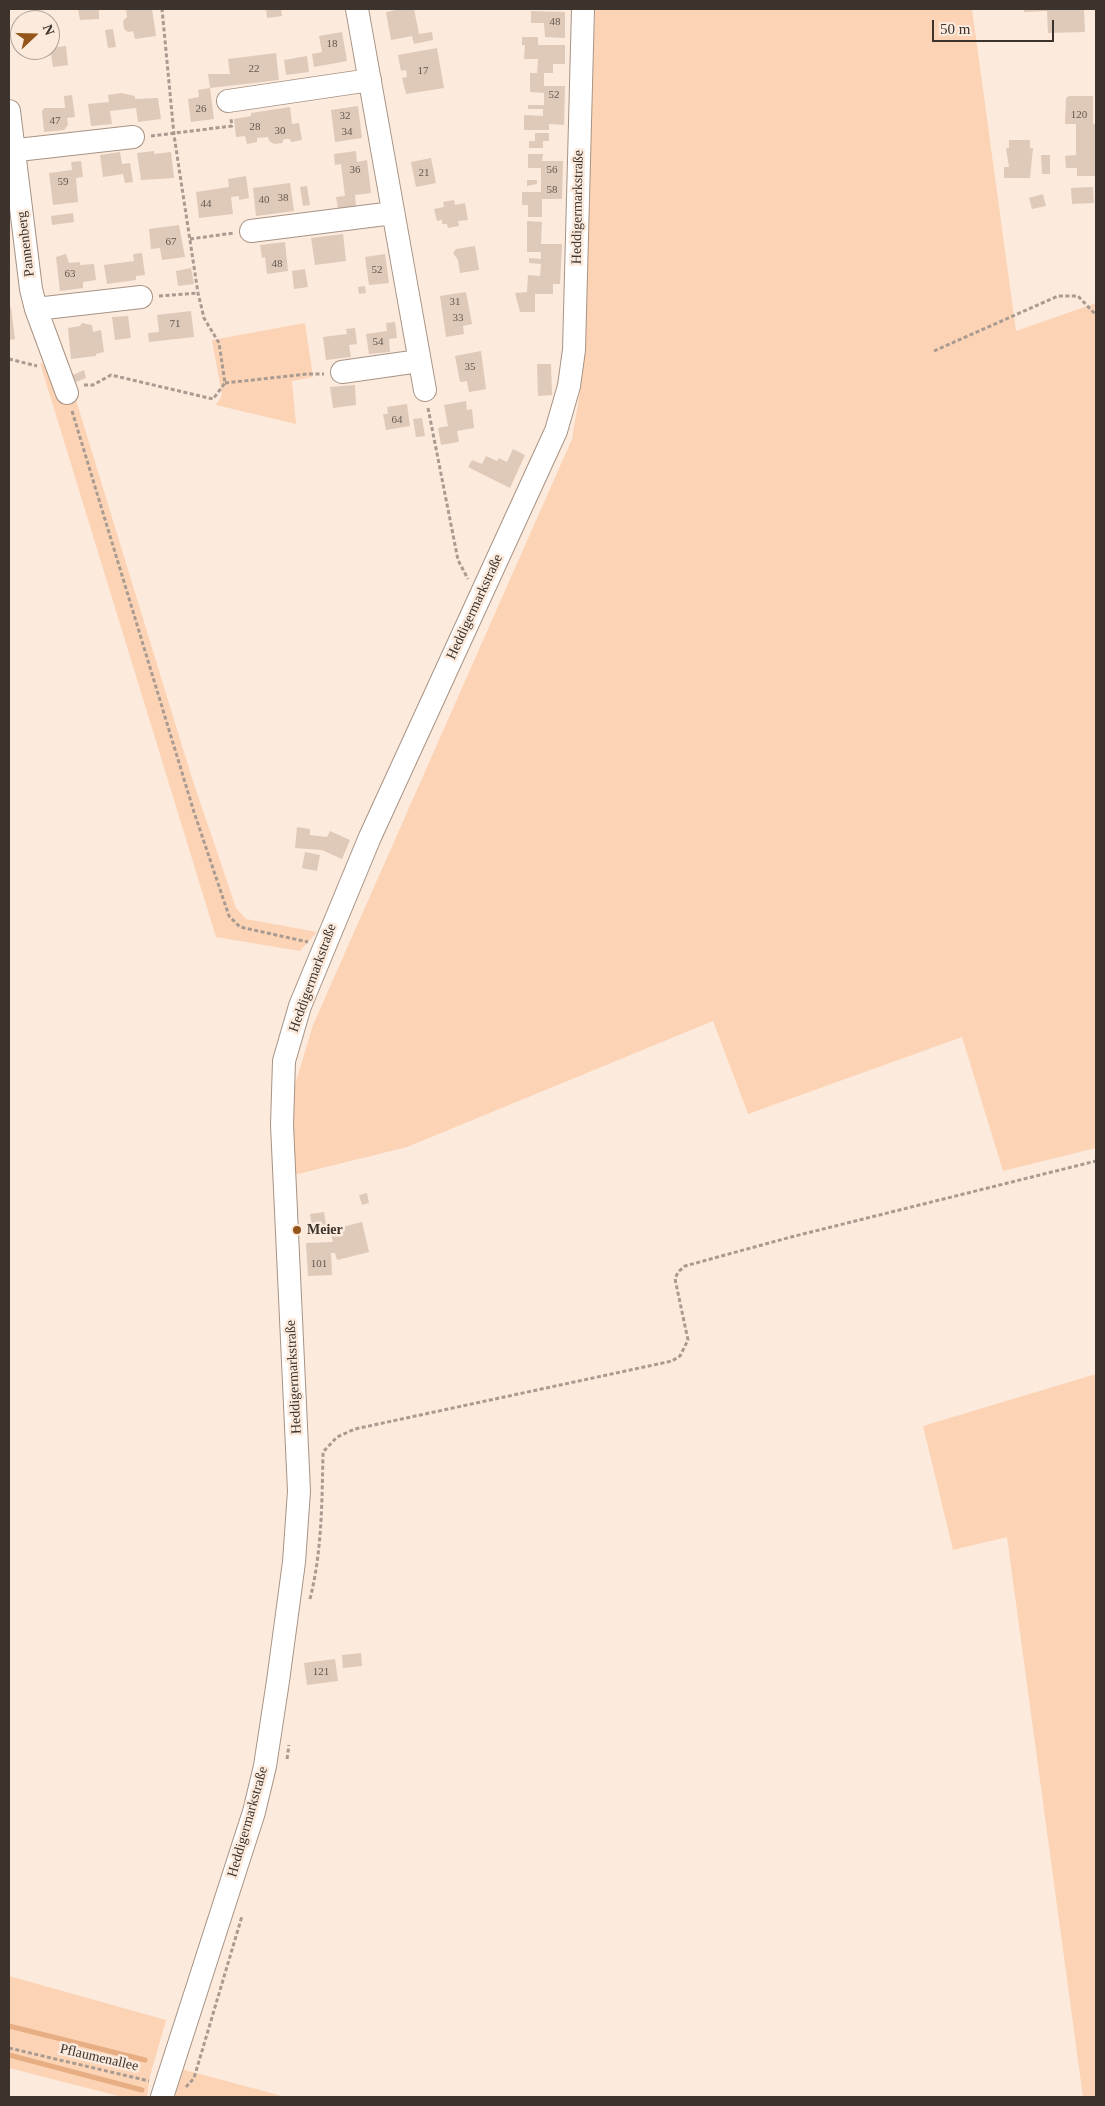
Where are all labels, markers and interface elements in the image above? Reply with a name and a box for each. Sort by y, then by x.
north arrow [10,10,60,60]
scale bar [935,10,1058,42]
house number: 48 [550,15,560,29]
text: 50 m [940,21,970,37]
text: N [40,22,57,37]
house number: 18 [327,37,338,51]
house number: 22 [248,62,260,76]
house number: 17 [418,64,428,78]
house number: 52 [548,88,560,102]
house number: 26 [196,102,207,116]
house number: 120 [1071,108,1087,122]
house number: 32 [340,109,350,123]
house number: 47 [50,114,60,128]
house number: 28 [250,120,260,134]
house number: 30 [274,124,286,138]
house number: 34 [342,125,352,139]
street label: Heddigermarkstraße [569,150,587,264]
house number: 36 [350,163,360,177]
house number: 56 [546,163,558,177]
house number: 21 [418,166,429,180]
house number: 59 [58,175,68,189]
house number: 58 [546,183,558,197]
house number: 38 [278,191,288,205]
house number: 40 [258,193,270,207]
house number: 44 [200,197,212,211]
street label: Pannenberg [14,210,38,278]
house number: 67 [166,235,177,249]
house number: 48 [272,257,282,271]
house number: 52 [372,263,382,277]
house number: 63 [64,267,76,281]
house number: 31 [450,295,460,309]
house number: 33 [452,311,463,325]
house number: 71 [170,317,180,331]
house number: 54 [372,335,383,349]
house number: 35 [464,360,476,374]
house number: 64 [392,413,402,427]
street label: Heddigermarkstraße [443,552,507,662]
street label: Heddigermarkstraße [286,921,340,1035]
place label: Meier [307,1222,343,1238]
marker: Meier [291,1224,303,1236]
house number: 101 [311,1257,327,1271]
street label: Heddigermarkstraße [283,1319,305,1435]
house number: 121 [313,1665,329,1679]
street label: Heddigermarkstraße [224,1765,272,1879]
street label: Pflaumenallee [58,2041,140,2075]

